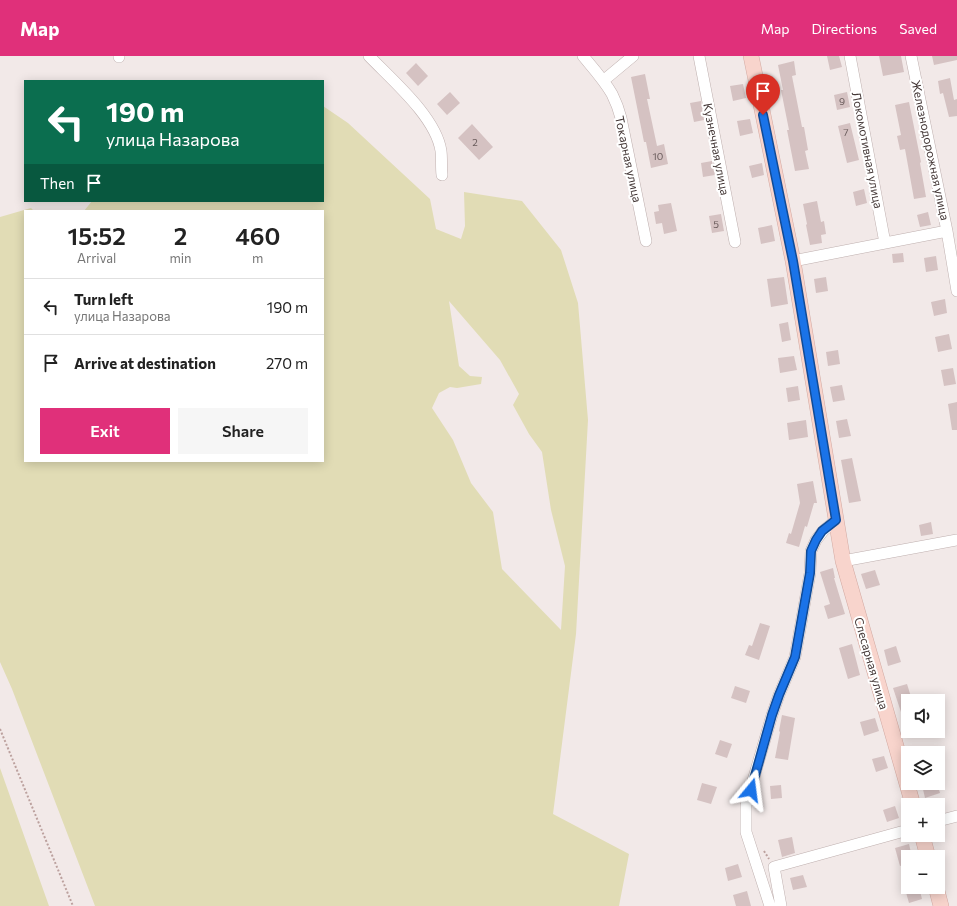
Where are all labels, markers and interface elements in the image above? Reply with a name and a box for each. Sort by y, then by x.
text: Map [20,17,59,40]
text: Map [761,20,790,37]
text: Directions [812,20,877,37]
text: Saved [899,20,937,37]
pin [746,74,780,115]
street label: Железнодорожная улица [909,78,953,222]
icon: arrive [752,80,774,102]
street label: Локомотивная улица [850,91,886,209]
text: 190 m [106,94,184,128]
house number: 9 [839,95,845,107]
icon: left [40,96,92,148]
street label: Кузнечная улица [701,102,733,196]
street label: Токарная улица [613,114,645,204]
house number: 7 [843,126,849,138]
text: улица Назарова [106,128,240,150]
house number: 2 [472,136,478,148]
house number: 10 [653,150,663,162]
icon: arrive [83,172,105,194]
text: Then [40,174,75,192]
house number: 5 [713,218,719,230]
text: 15:52 [68,221,126,250]
text: 2 [174,221,187,250]
text: 460 [235,221,280,250]
text: Arrival [77,250,116,266]
text: min [169,250,192,266]
text: m [252,250,263,266]
text: Turn left [74,290,133,308]
icon: left [40,296,62,318]
text: 190 m [267,298,308,316]
text: улица Назарова [74,308,171,324]
icon: arrive [40,352,62,374]
text: Arrive at destination [74,354,216,372]
text: 270 m [266,354,308,372]
button: Exit [40,408,170,454]
button: Share [178,408,308,454]
street label: Слесарная улица [852,615,892,711]
map controls [901,694,945,894]
button: sound [901,694,945,738]
button: layers [901,746,945,790]
position arrow [730,769,772,811]
button: + [901,798,945,842]
button: − [901,850,945,894]

